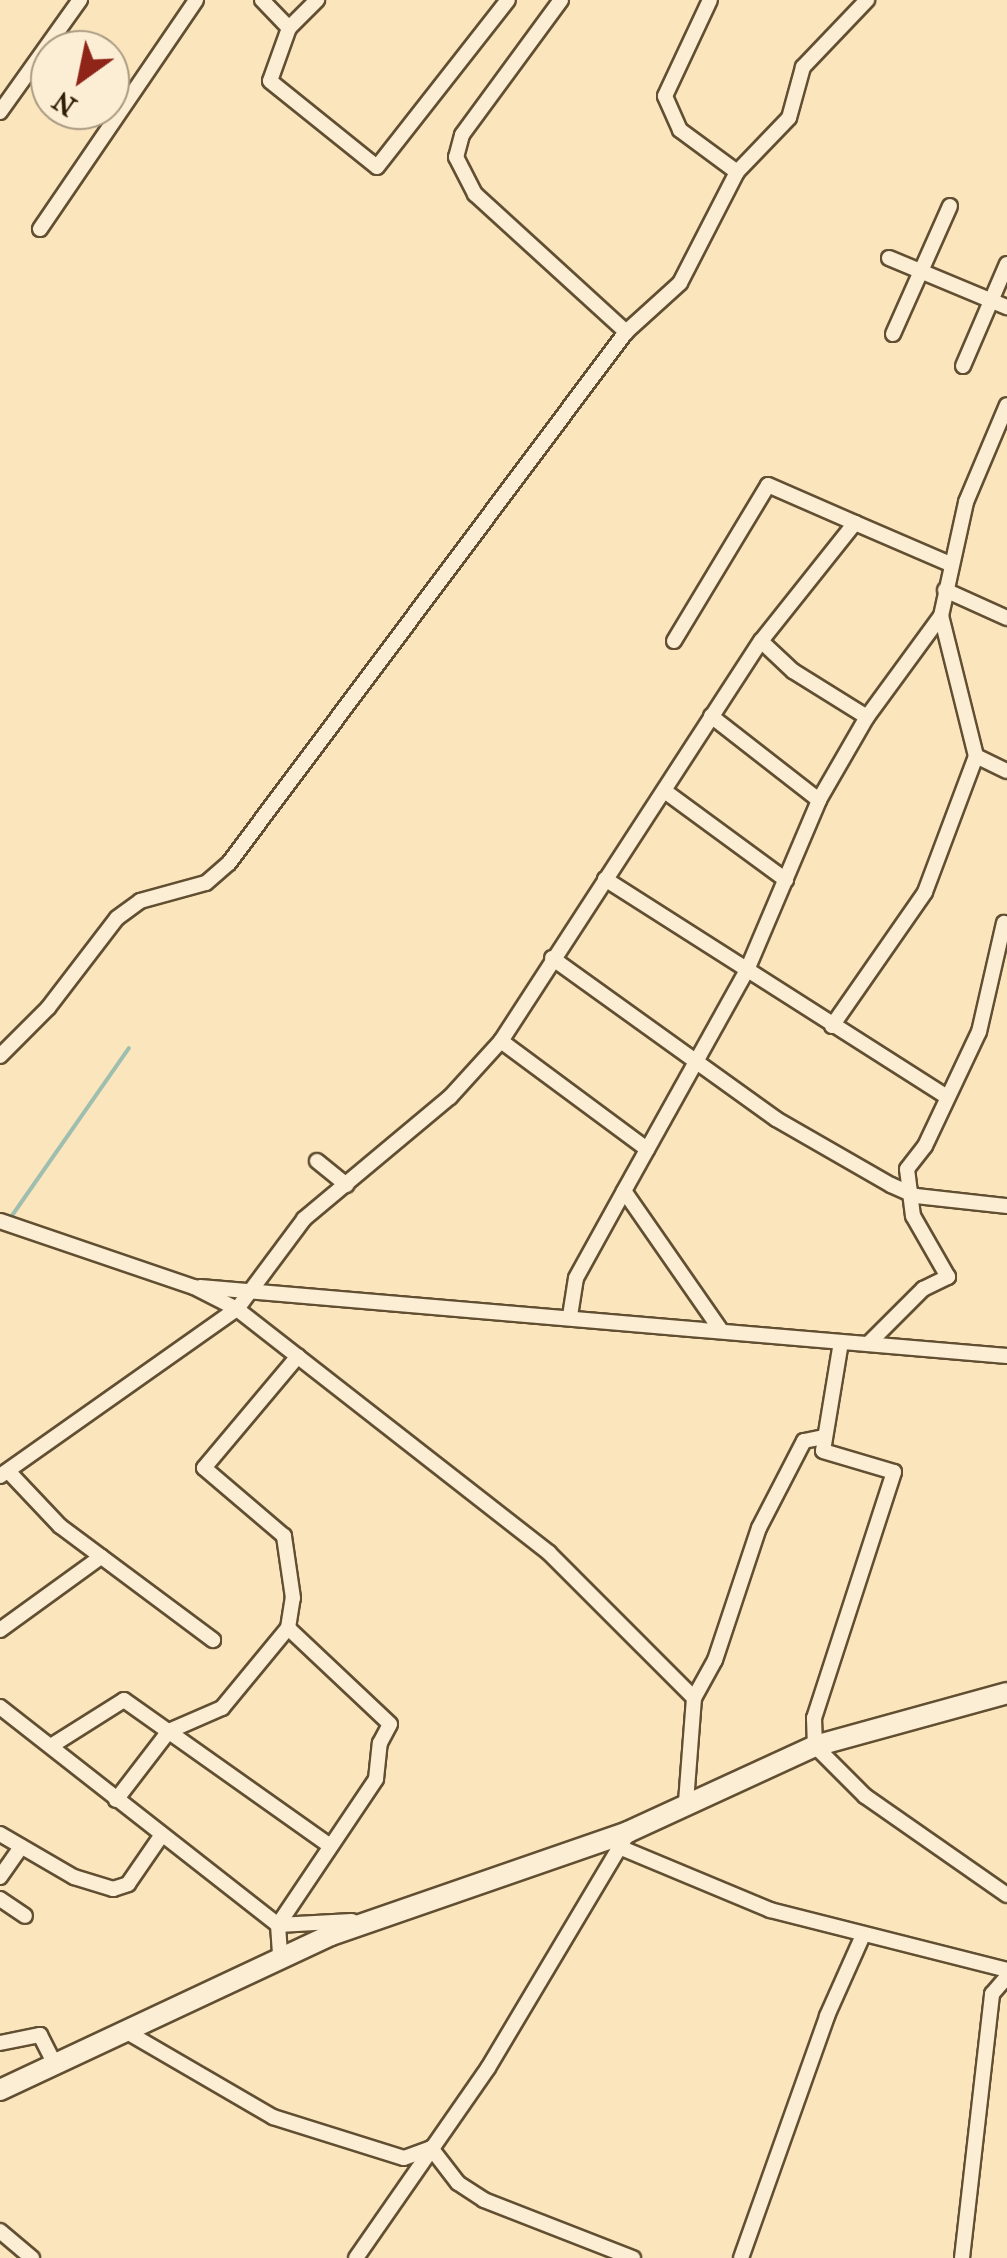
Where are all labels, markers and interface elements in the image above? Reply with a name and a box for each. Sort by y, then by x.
north arrow [30,30,130,130]
text: N [47,84,82,124]

